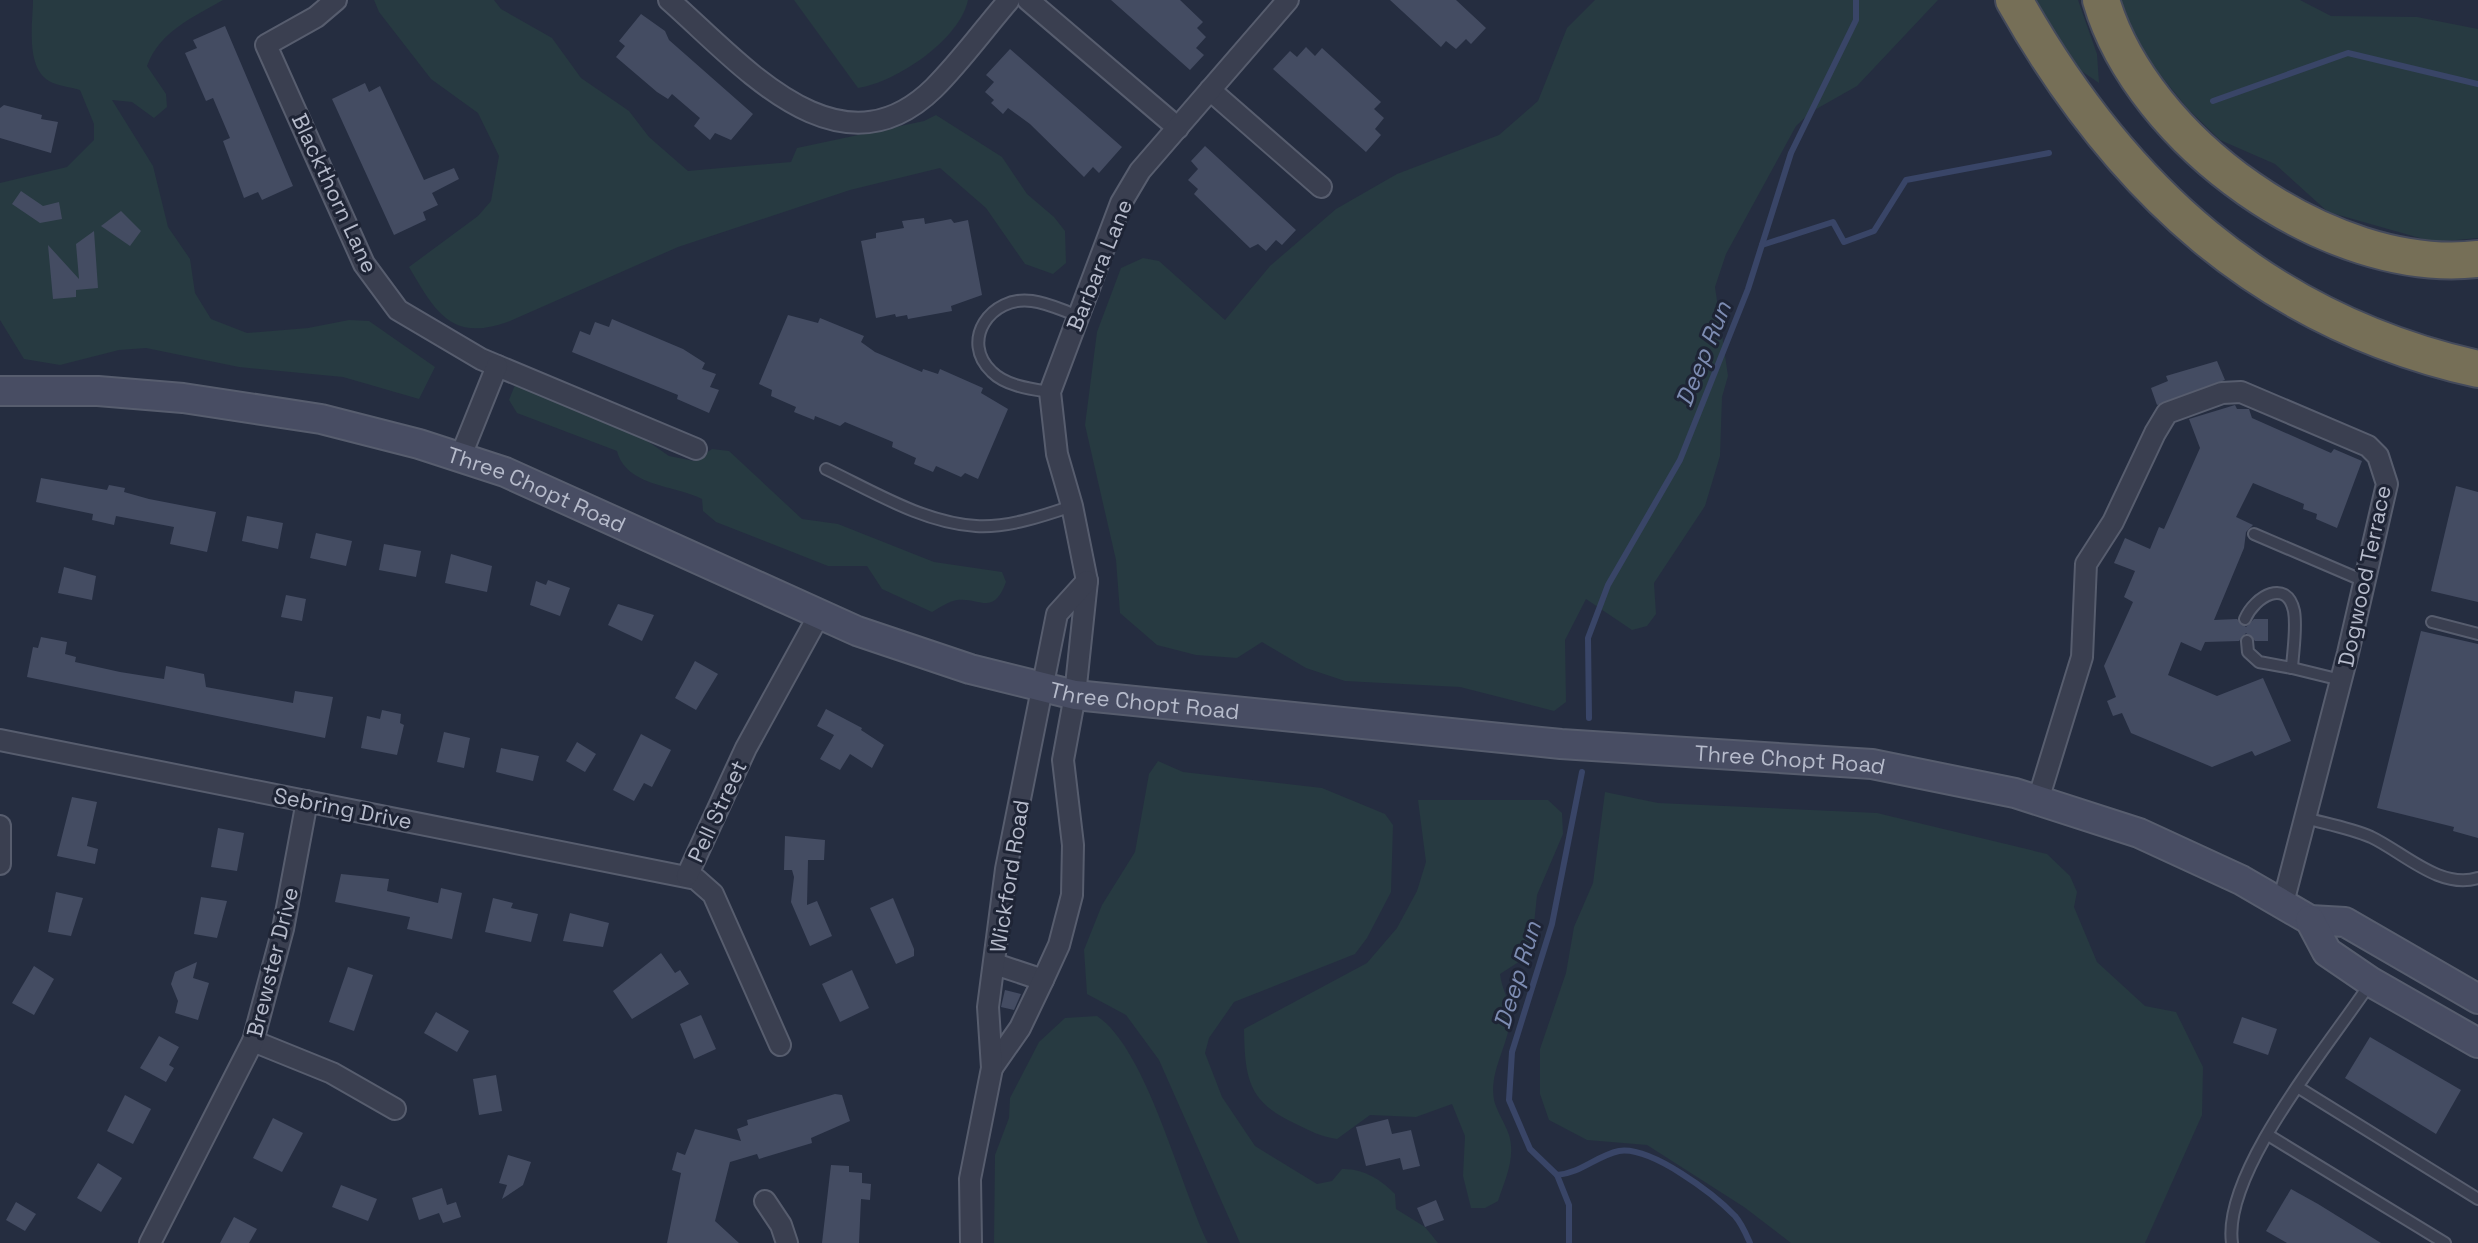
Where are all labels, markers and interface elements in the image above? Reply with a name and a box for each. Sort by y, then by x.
street label: Blackthorn Lane [286,109,384,277]
street label: Barbara Lane [1060,195,1138,335]
water label: Deep Run [1668,296,1739,411]
street label: Three Chopt Road [444,440,630,539]
street label: Dogwood Terrace [2331,483,2397,669]
street label: Three Chopt Road [1047,675,1241,726]
street label: Three Chopt Road [1694,739,1888,780]
street label: Pell Street [681,755,753,867]
street label: Sebring Drive [271,781,415,835]
street label: Wickford Road [983,798,1035,954]
street label: Brewster Drive [240,884,304,1040]
water label: Deep Run [1486,916,1548,1032]

